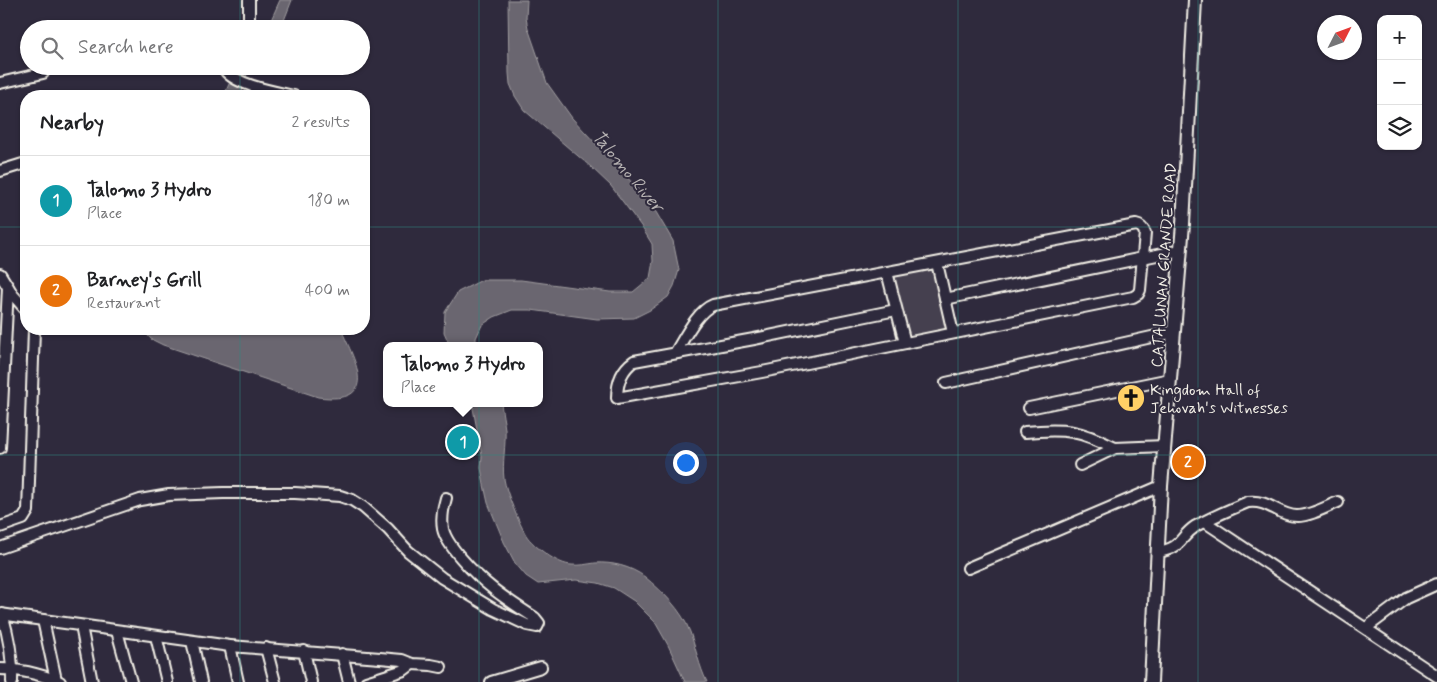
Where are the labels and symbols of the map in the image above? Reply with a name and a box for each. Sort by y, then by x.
north arrow [1317,15,1362,60]
water label: Talomo River [586,126,670,220]
street label: CATALUNAN GRANDE ROAD [1147,162,1182,368]
place label: Kingdom Hall of Jehovah's Witnesses [1150,380,1288,419]
church icon: Kingdom Hall of Jehovah's Witnesses [1116,383,1146,413]
pin: 1 [447,423,479,461]
pin: 2 [1172,443,1204,481]
your location [673,450,699,476]

